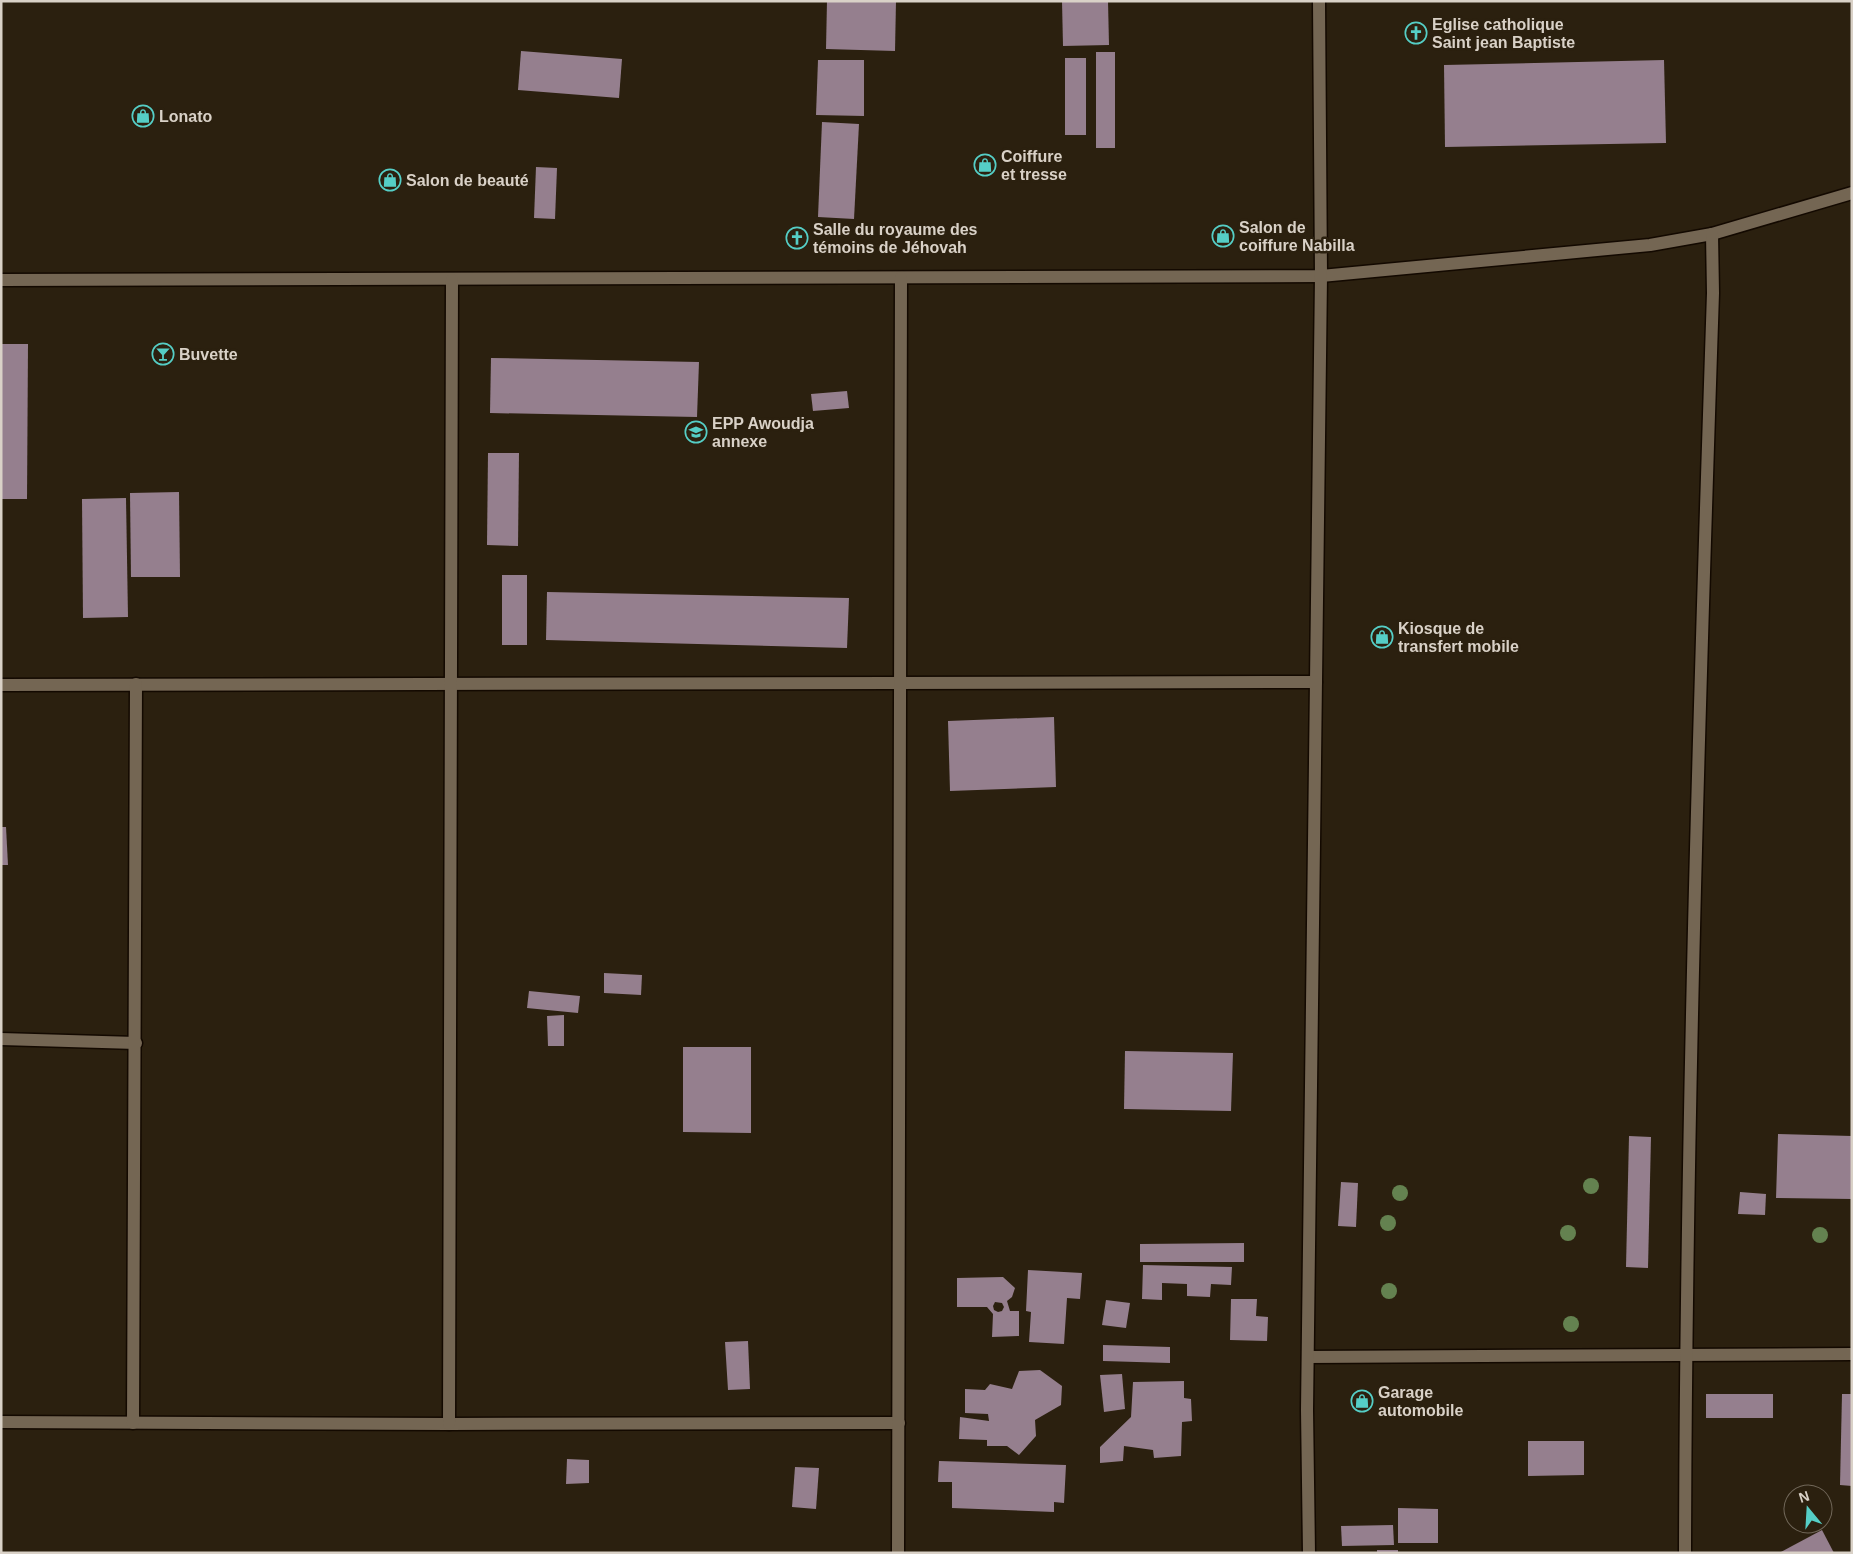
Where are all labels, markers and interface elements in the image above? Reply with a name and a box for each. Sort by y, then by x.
place label: Eglise catholique Saint jean Baptiste [1432,16,1575,51]
church icon: Eglise catholique Saint jean Baptiste [1404,21,1428,45]
shop icon: Lonato [131,104,155,128]
place label: Lonato [159,108,213,125]
place label: Coiffure et tresse [1001,148,1067,183]
shop icon: Coiffure et tresse [973,153,997,177]
shop icon: Salon de beauté [378,168,402,192]
place label: Salon de beauté [406,172,529,189]
place label: Salon de coiffure Nabilla [1239,219,1355,254]
place label: Salle du royaume des témoins de Jéhovah [813,221,978,256]
shop icon: Salon de coiffure Nabilla [1211,224,1235,248]
church icon: Salle du royaume des témoins de Jéhovah [785,226,809,250]
bar icon: Buvette [151,342,175,366]
place label: Buvette [179,346,238,363]
place label: EPP Awoudja annexe [712,415,814,450]
school or university icon: EPP Awoudja annexe [684,420,708,444]
place label: Kiosque de transfert mobile [1398,620,1519,655]
shop icon: Kiosque de transfert mobile [1370,625,1394,649]
place label: Garage automobile [1378,1384,1463,1419]
shop icon: Garage automobile [1350,1389,1374,1413]
north arrow [1783,1484,1833,1534]
text: N [1797,1487,1811,1506]

